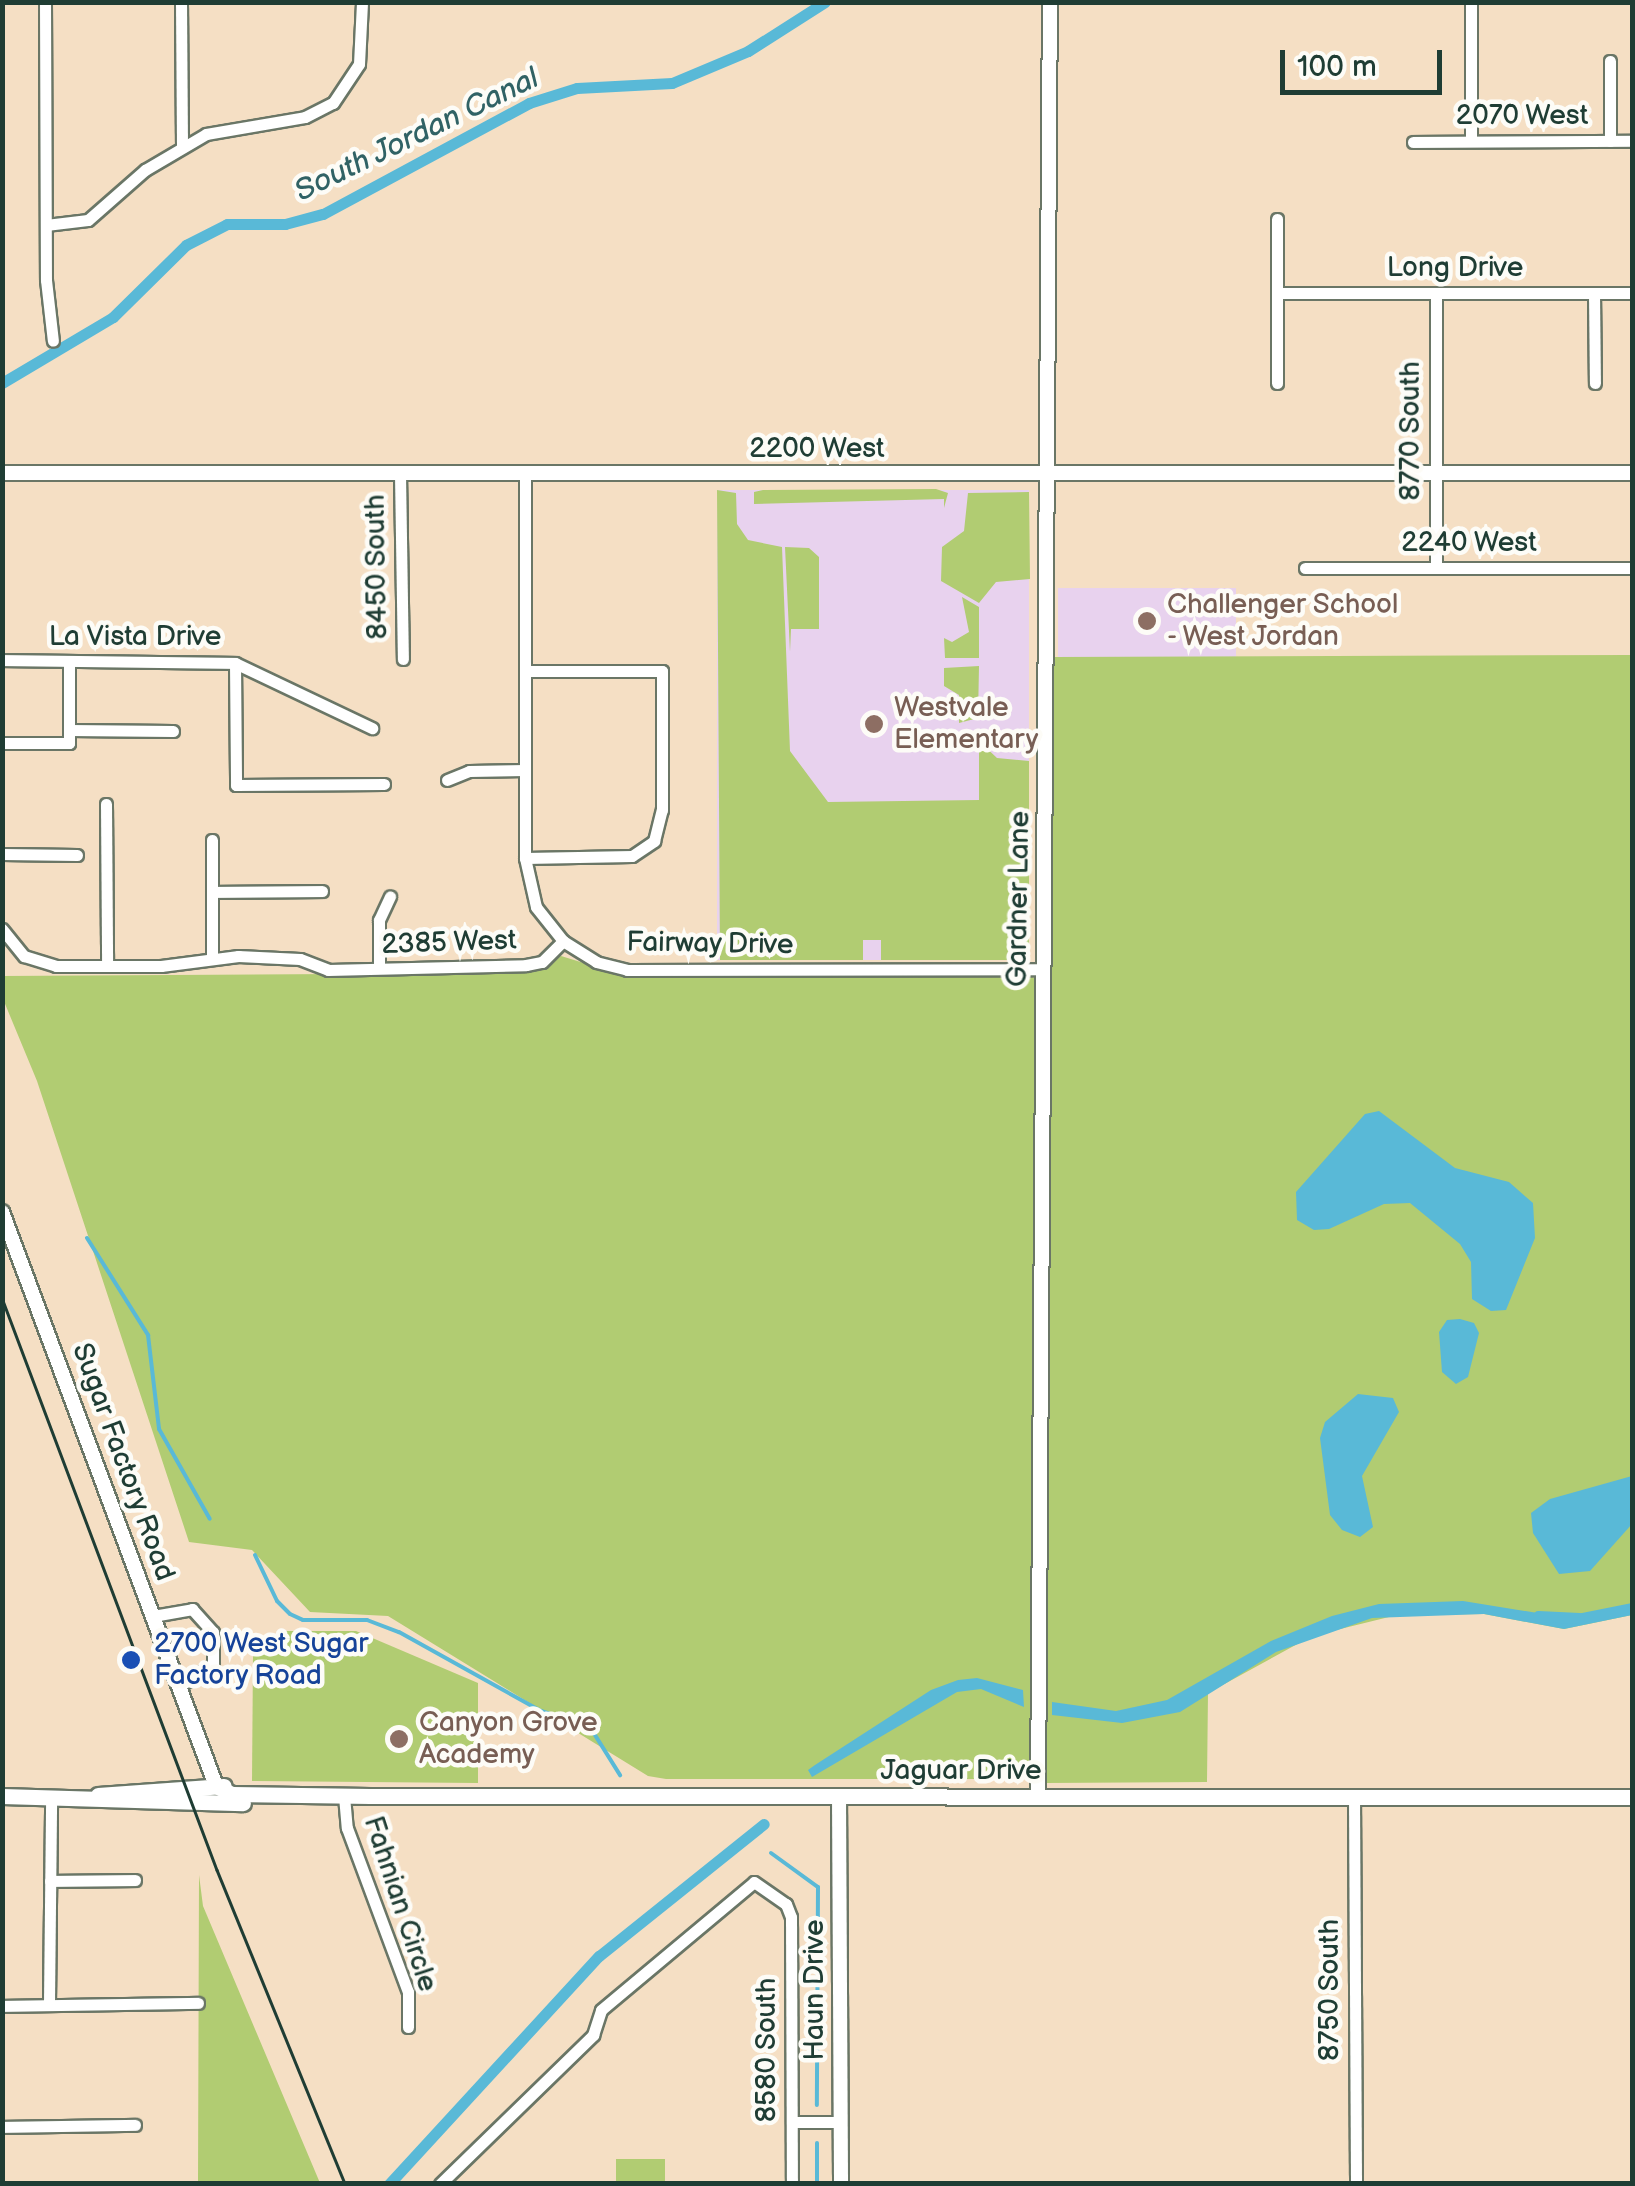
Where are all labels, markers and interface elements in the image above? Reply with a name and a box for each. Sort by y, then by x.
scale bar [1285,30,1448,92]
text: 100 m [1297,49,1377,85]
water label: South Jordan Canal [288,60,546,210]
street label: 2070 West [1455,99,1589,133]
street label: Long Drive [1387,251,1523,285]
street label: 8770 South [1394,361,1428,501]
street label: 2200 West [749,432,885,466]
street label: 8450 South [359,494,395,640]
street label: 2240 West [1401,526,1537,560]
place label: Challenger School - West Jordan [1167,588,1399,654]
marker: Challenger School - West Jordan [1136,610,1158,632]
street label: La Vista Drive [48,620,222,654]
place label: Westvale Elementary [894,691,1038,757]
marker: Westvale Elementary [863,713,885,735]
street label: Gardner Lane [1001,811,1037,987]
street label: 2385 West [380,924,518,962]
street label: Fairway Drive [625,926,795,962]
street label: Sugar Factory Road [64,1338,182,1586]
place label: 2700 West Sugar Factory Road [154,1627,370,1693]
marker: 2700 West Sugar Factory Road [118,1647,144,1673]
place label: Canyon Grove Academy [419,1706,598,1772]
marker: Canyon Grove Academy [388,1728,410,1750]
street label: Jaguar Drive [881,1754,1041,1788]
street label: Fahnian Circle [356,1812,444,1996]
street label: Haun Drive [798,1919,832,2061]
street label: 8750 South [1313,1919,1347,2061]
street label: 8580 South [750,1978,784,2122]

